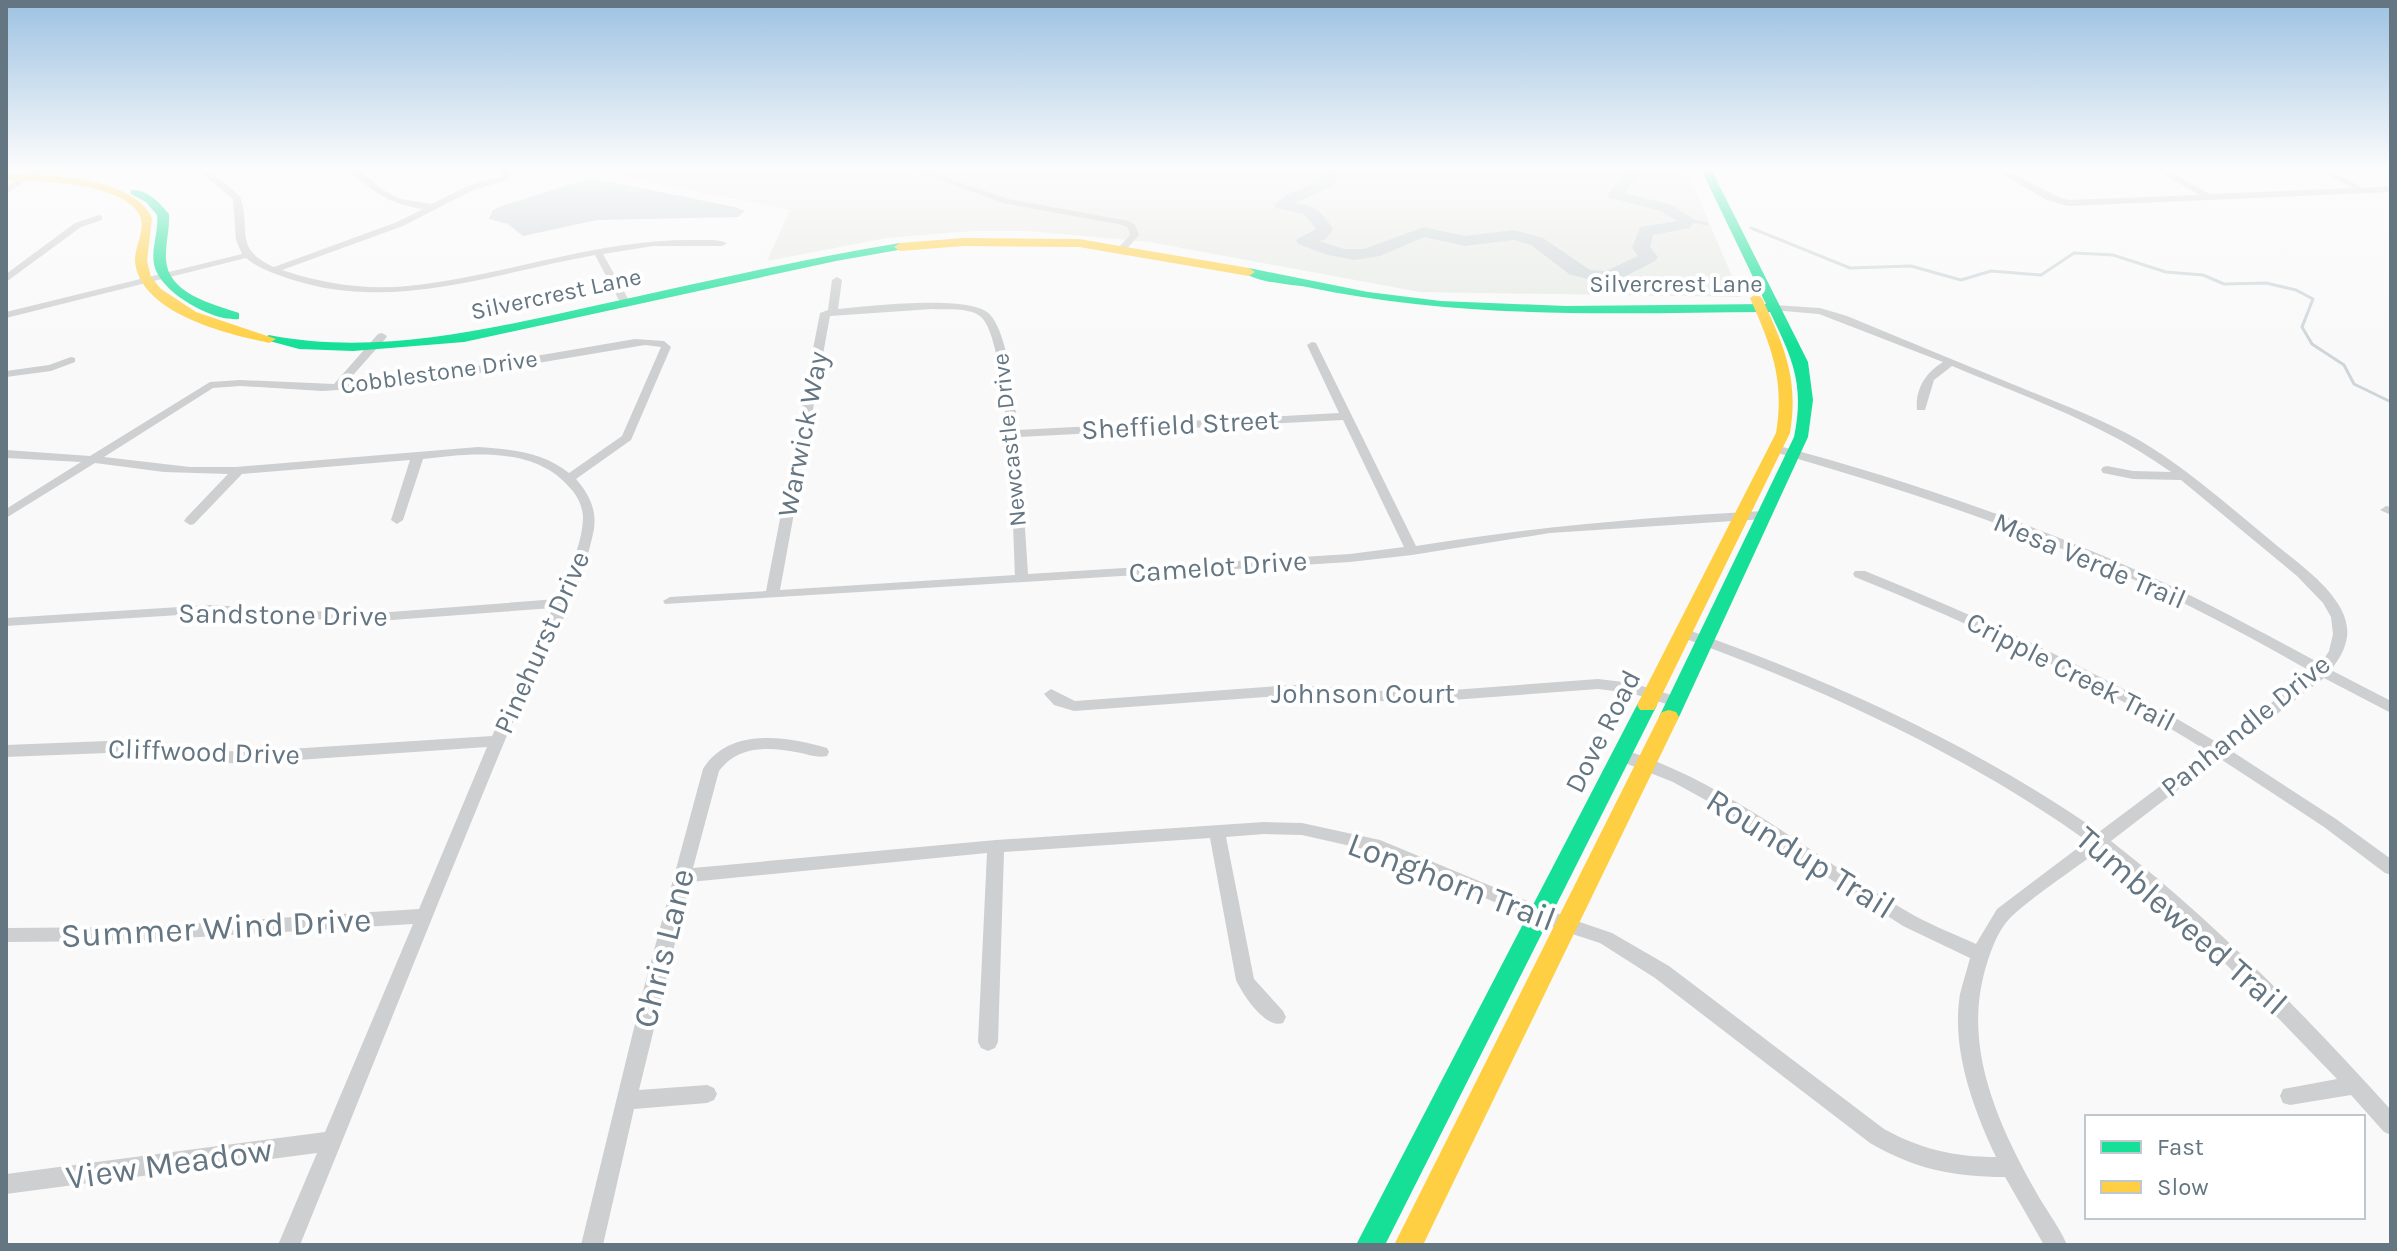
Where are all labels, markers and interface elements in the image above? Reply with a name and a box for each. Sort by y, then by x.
street label: Silvercrest Lane [468,262,644,326]
street label: Silvercrest Lane [1589,270,1763,298]
street label: Cobblestone Drive [339,344,539,400]
street label: Warwick Way [770,349,835,520]
street label: Newcastle Drive [986,352,1032,528]
street label: Sheffield Street [1080,403,1280,446]
street label: Mesa Verde Trail [1989,505,2191,616]
street label: Camelot Drive [1128,544,1308,589]
street label: Pinehurst Drive [486,546,596,739]
street label: Sandstone Drive [178,596,388,633]
street label: Cripple Creek Trail [1961,605,2180,738]
street label: Panhandle Drive [2154,647,2336,804]
street label: Dove Road [1557,664,1647,798]
street label: Johnson Court [1271,677,1455,710]
street label: Cliffwood Drive [107,732,301,771]
street label: Roundup Trail [1699,780,1902,928]
street label: Tumbleweed Trail [2067,818,2295,1023]
street label: Longhorn Trail [1342,824,1561,940]
street label: Chris Lane [625,865,703,1032]
street label: Summer Wind Drive [60,900,373,956]
legend [2085,1115,2365,1219]
street label: View Meadow [63,1130,275,1198]
text: Fast [2157,1133,2204,1161]
text: Slow [2157,1173,2209,1201]

